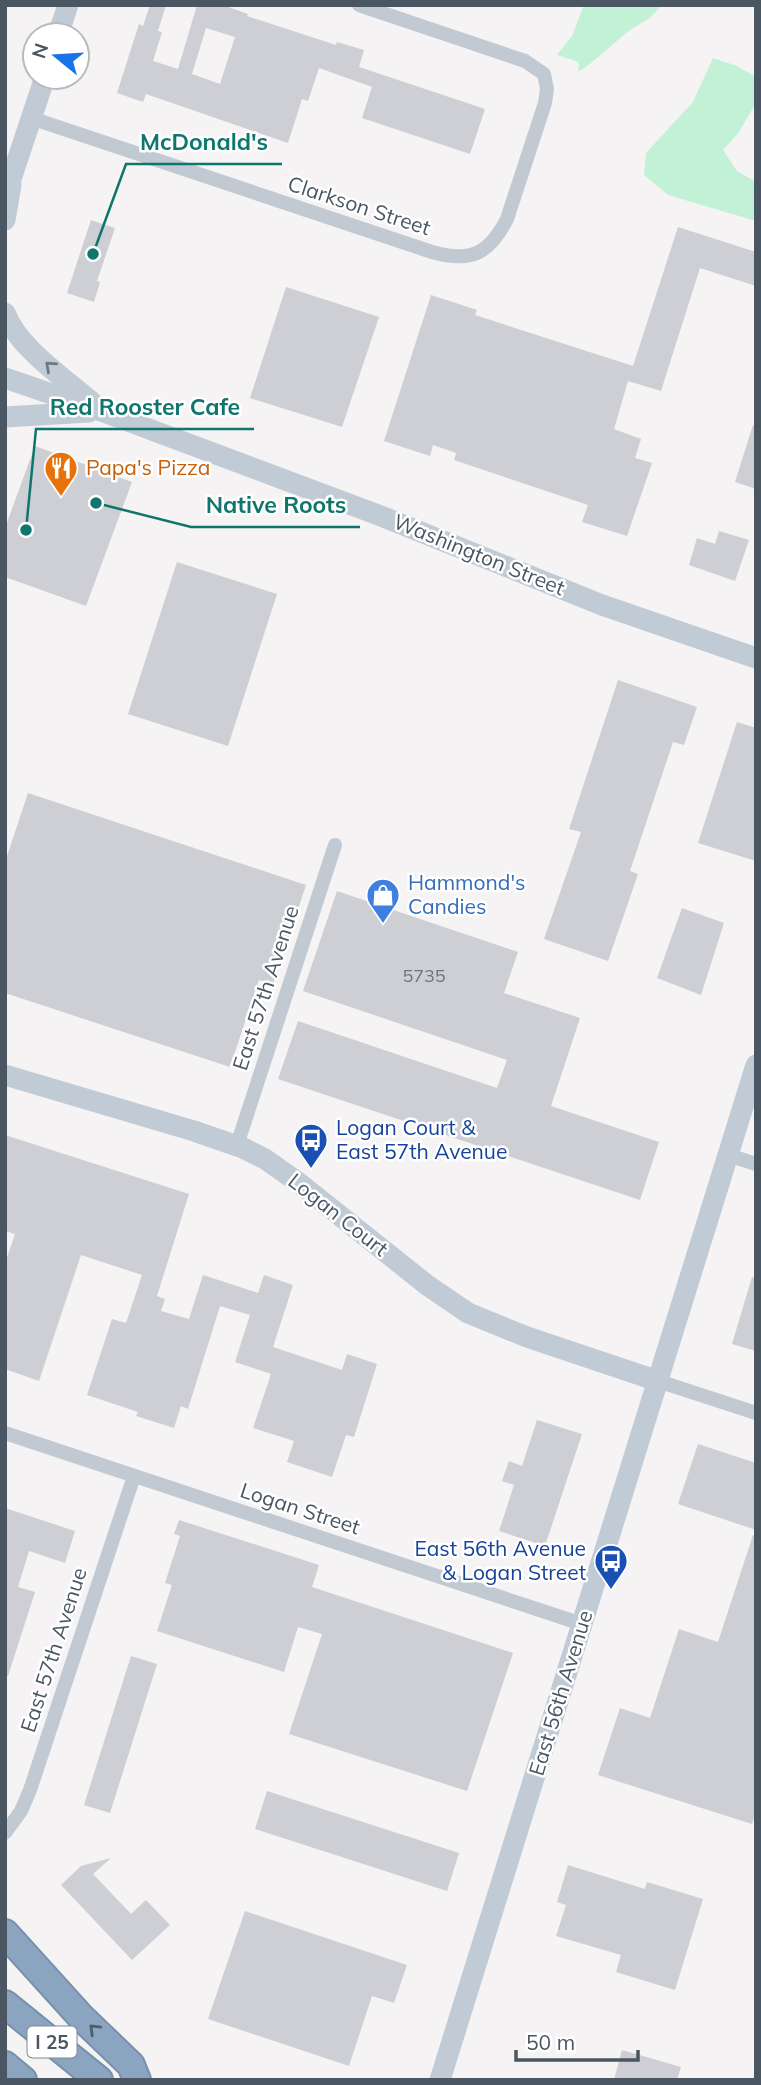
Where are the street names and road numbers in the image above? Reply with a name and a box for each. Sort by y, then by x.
street label: Clarkson Street [285,170,434,240]
street label: Washington Street [390,508,569,600]
street label: East 57th Avenue [226,902,304,1073]
street label: Logan Court [283,1167,394,1261]
street label: Logan Street [237,1476,364,1540]
street label: East 57th Avenue [14,1564,92,1735]
street label: East 56th Avenue [523,1607,598,1778]
road number: I 25 [28,2026,76,2058]

